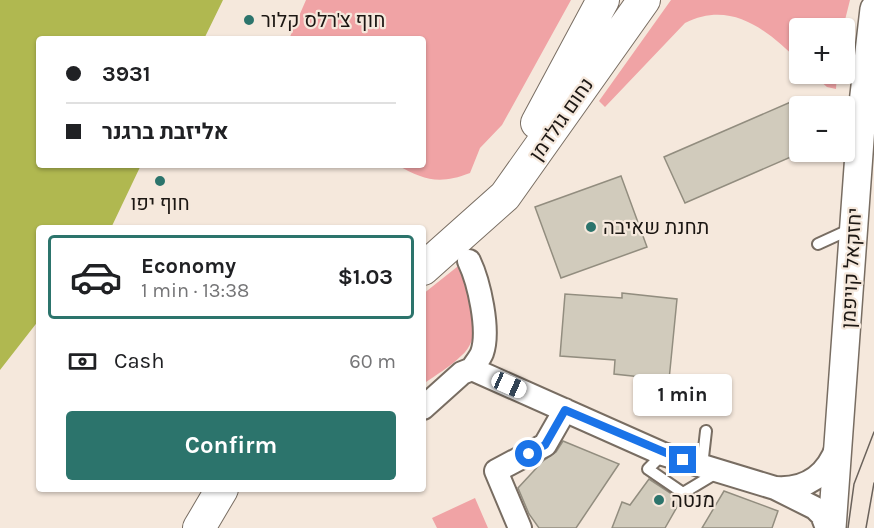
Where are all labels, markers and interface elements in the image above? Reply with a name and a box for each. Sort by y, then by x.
place label: חוף צ'רלס קלור [261,9,385,32]
marker: חוף צ'רלס קלור [242,13,256,27]
map controls [789,18,855,162]
button: + [789,18,855,84]
text: 3931 [102,61,151,87]
street label: נחום גולדמן [525,74,598,165]
button: − [789,96,855,162]
text: אליזבת ברגנר [102,119,228,145]
marker: חוף יפו [153,174,167,188]
place label: חוף יפו [130,192,190,215]
street label: יחזקאל קויפמן [837,207,866,329]
place label: תחנת שאיבה [603,216,709,239]
marker: תחנת שאיבה [584,220,598,234]
icon: car [69,250,123,304]
text: Economy [141,253,236,279]
text: $1.03 [338,264,393,290]
text: 1 min · 13:38 [141,279,249,302]
icon: cash [66,345,99,378]
text: Cash [114,348,164,374]
text: 60 m [349,350,396,373]
car [489,369,529,401]
callout: 1 min [634,373,732,415]
text: 1 min [657,383,708,406]
button: Confirm [66,411,396,480]
route start [515,440,542,467]
route end [669,446,696,473]
place label: מנטה [671,489,715,512]
marker: מנטה [652,493,666,507]

